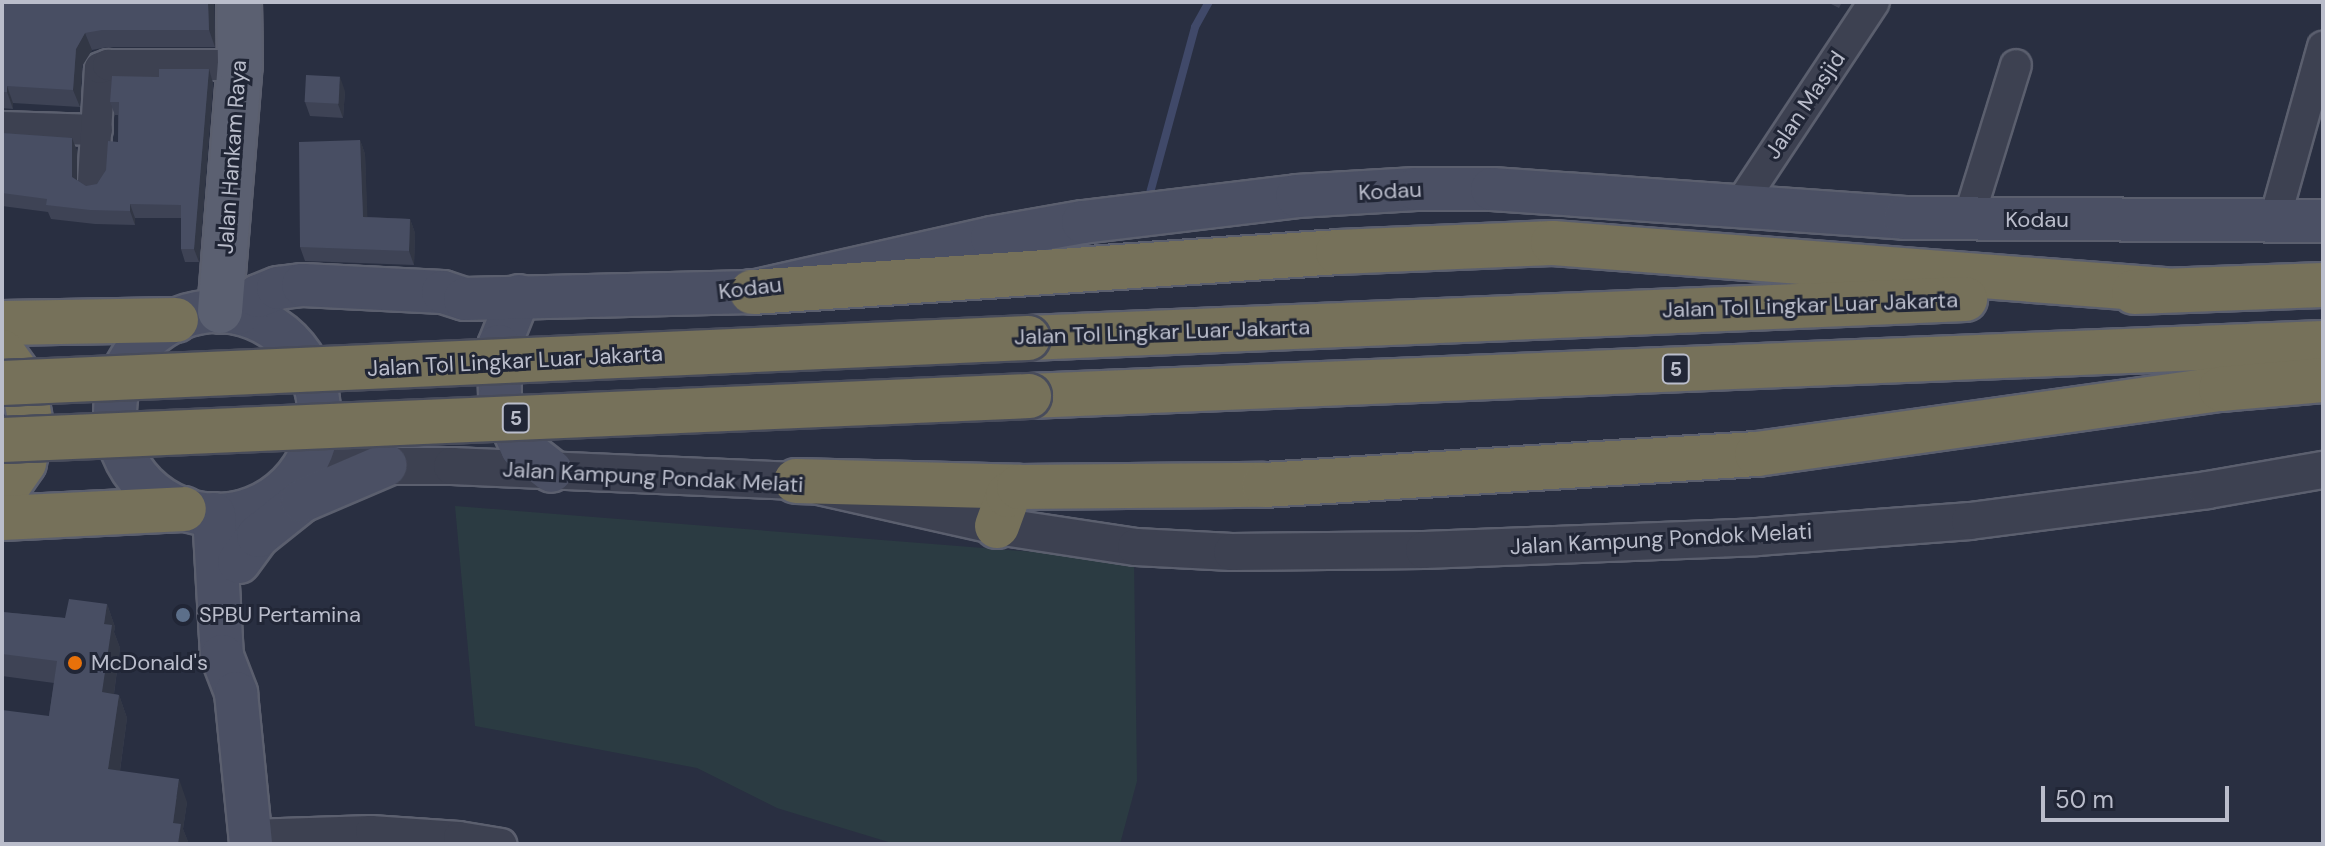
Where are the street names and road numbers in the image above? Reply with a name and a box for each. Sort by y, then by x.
street label: Jalan Masjid [1759,46,1851,164]
street label: Jalan Hankam Raya [212,59,252,255]
street label: Kodau [1358,176,1422,206]
street label: Kodau [2005,207,2069,233]
street label: Kodau [717,271,783,305]
street label: Jalan Tol Lingkar Luar Jakarta [1662,287,1958,323]
street label: Jalan Tol Lingkar Luar Jakarta [1014,314,1310,350]
street label: Jalan Tol Lingkar Luar Jakarta [366,340,664,382]
road number: 5 [1660,353,1692,385]
road number: 5 [500,402,532,434]
street label: Jalan Kampung Pondak Melati [502,456,804,498]
street label: Jalan Kampung Pondok Melati [1509,518,1813,560]

